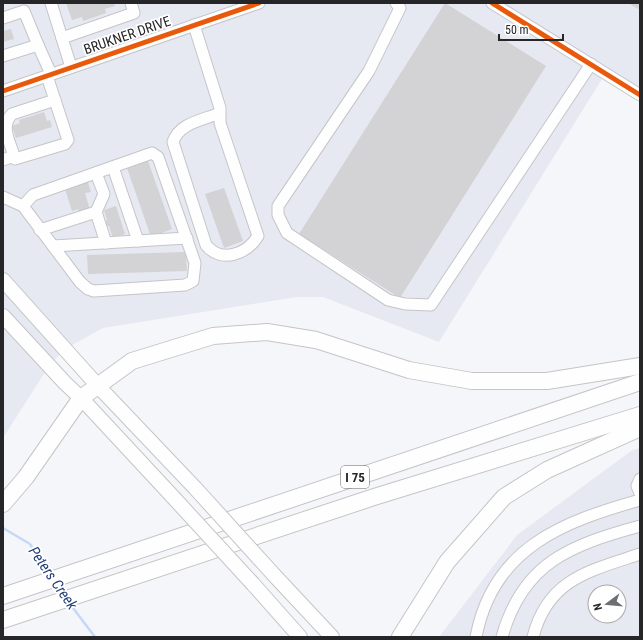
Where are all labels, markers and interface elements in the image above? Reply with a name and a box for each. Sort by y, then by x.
street label: BRUKNER DRIVE [82,13,172,57]
scale bar [499,16,563,42]
text: 50 m [505,23,529,37]
road number: I 75 [341,466,369,488]
water label: Peters Creek [25,543,82,613]
north arrow [587,584,627,624]
text: N [591,601,605,612]

